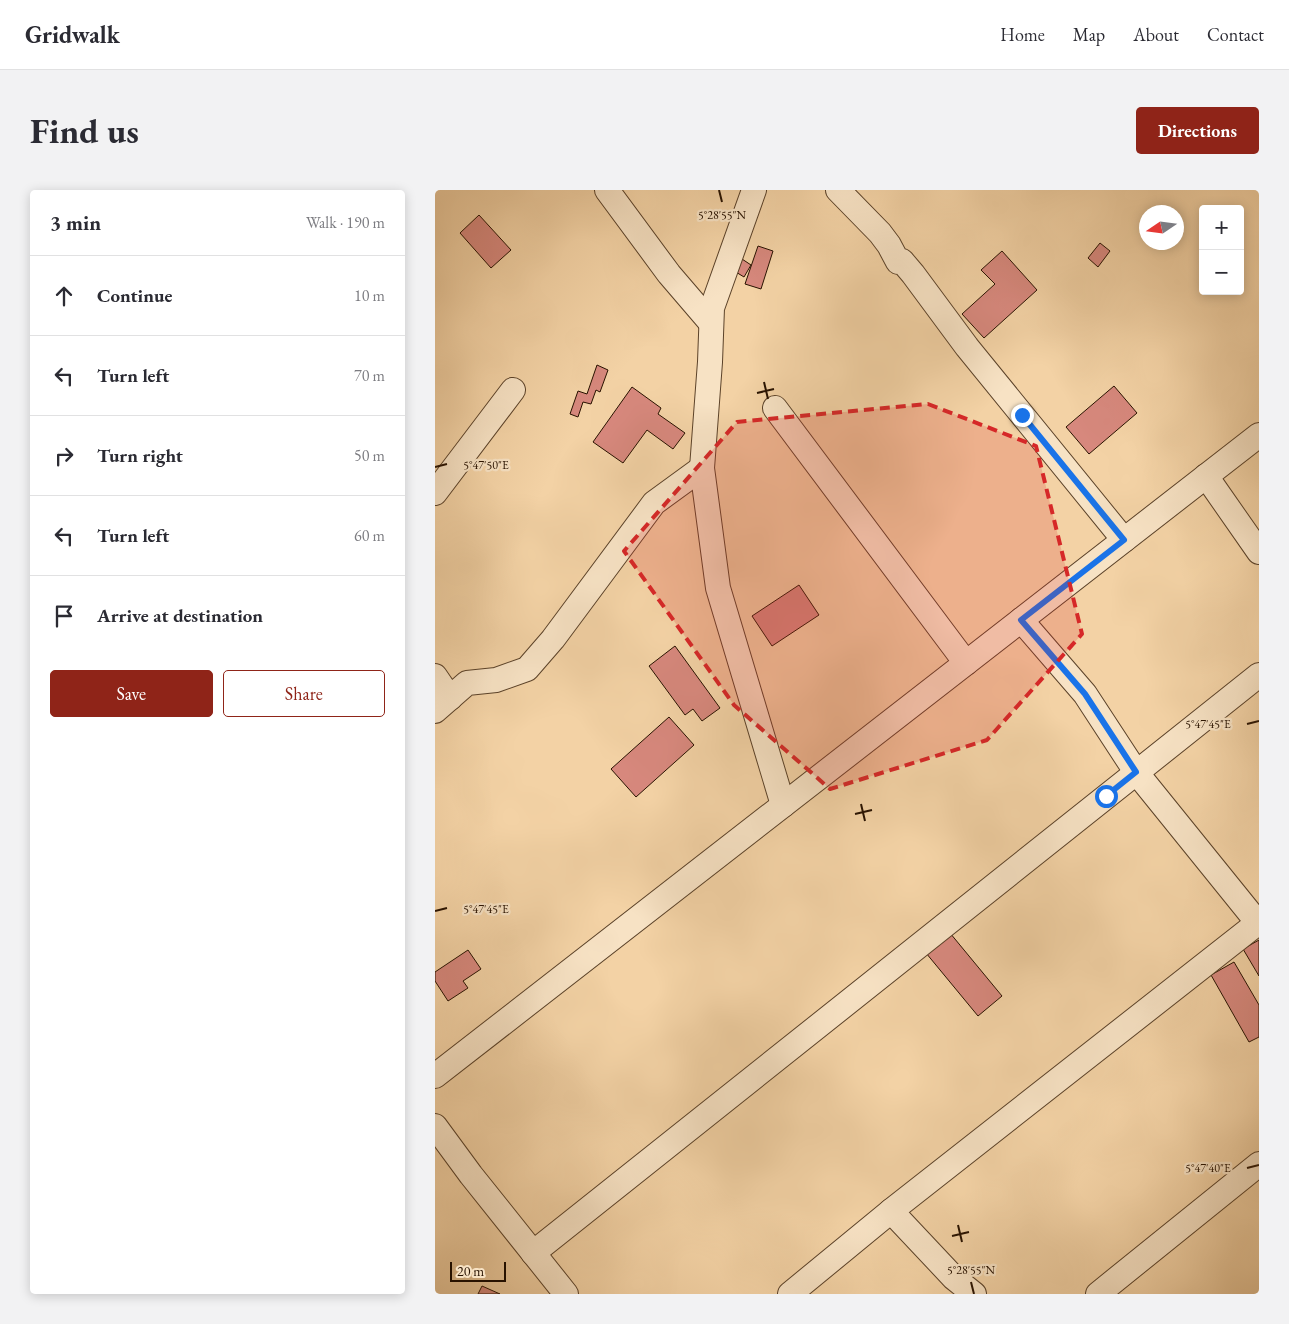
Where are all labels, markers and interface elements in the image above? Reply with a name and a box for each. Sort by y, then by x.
text: Gridwalk [25,19,120,50]
text: Home [1000,23,1045,46]
text: Map [1073,23,1105,46]
text: About [1133,23,1179,46]
text: Contact [1207,23,1264,46]
button: Directions [1136,107,1259,154]
text: Find us [30,108,139,153]
north arrow [1139,205,1184,250]
map controls [1199,205,1244,295]
button: + [1199,205,1244,250]
text: 5°28'55"N [698,207,747,223]
text: 3 min [50,209,101,236]
text: Walk · 190 m [306,212,385,233]
button: − [1199,250,1244,295]
icon: ahead [50,282,78,310]
text: Continue [97,283,172,308]
text: 10 m [354,285,385,306]
icon: left [50,362,78,390]
text: Turn left [97,363,169,388]
text: 70 m [354,365,385,386]
route end [1011,404,1034,427]
icon: right [50,442,78,470]
text: Turn right [97,443,183,468]
text: 50 m [354,445,385,466]
text: 5°47'50"E [463,457,509,473]
icon: left [50,522,78,550]
text: Turn left [97,523,169,548]
text: 60 m [354,525,385,546]
icon: arrive [50,602,78,630]
text: Arrive at destination [97,603,263,628]
button: Save [50,670,213,717]
button: Share [223,670,385,717]
text: 5°47'45"E [1185,716,1231,732]
route start [1095,785,1118,808]
text: 5°47'45"E [463,901,509,917]
text: 5°47'40"E [1185,1160,1231,1176]
scale bar [450,1259,506,1282]
text: 20 m [457,1262,484,1280]
text: 5°28'55"N [947,1262,996,1278]

